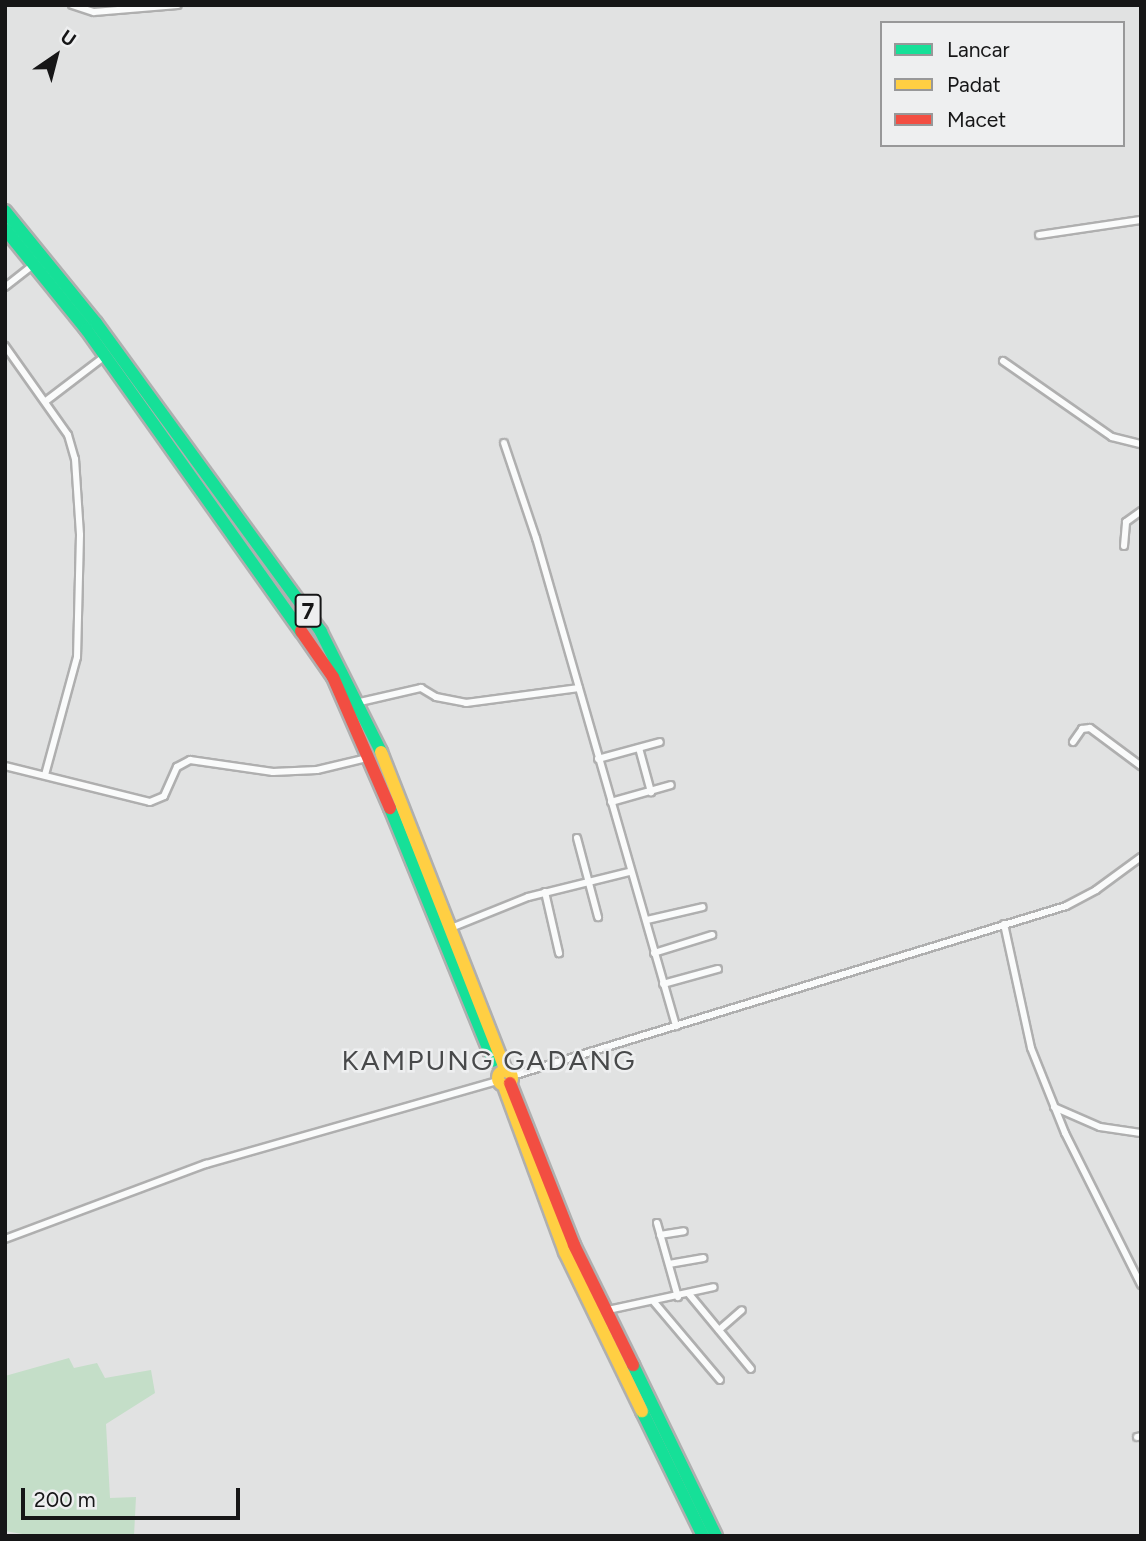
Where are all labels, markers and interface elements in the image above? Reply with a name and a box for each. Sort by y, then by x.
north arrow [21,21,91,91]
legend [880,21,1125,147]
text: U [56,25,80,52]
text: Lancar [947,37,1010,62]
text: Padat [947,72,1001,97]
text: Macet [947,107,1006,132]
road number: 7 [294,592,322,631]
district label: KAMPUNG GADANG [343,1043,635,1077]
scale bar [24,1474,243,1518]
text: 200 m [34,1487,96,1512]

